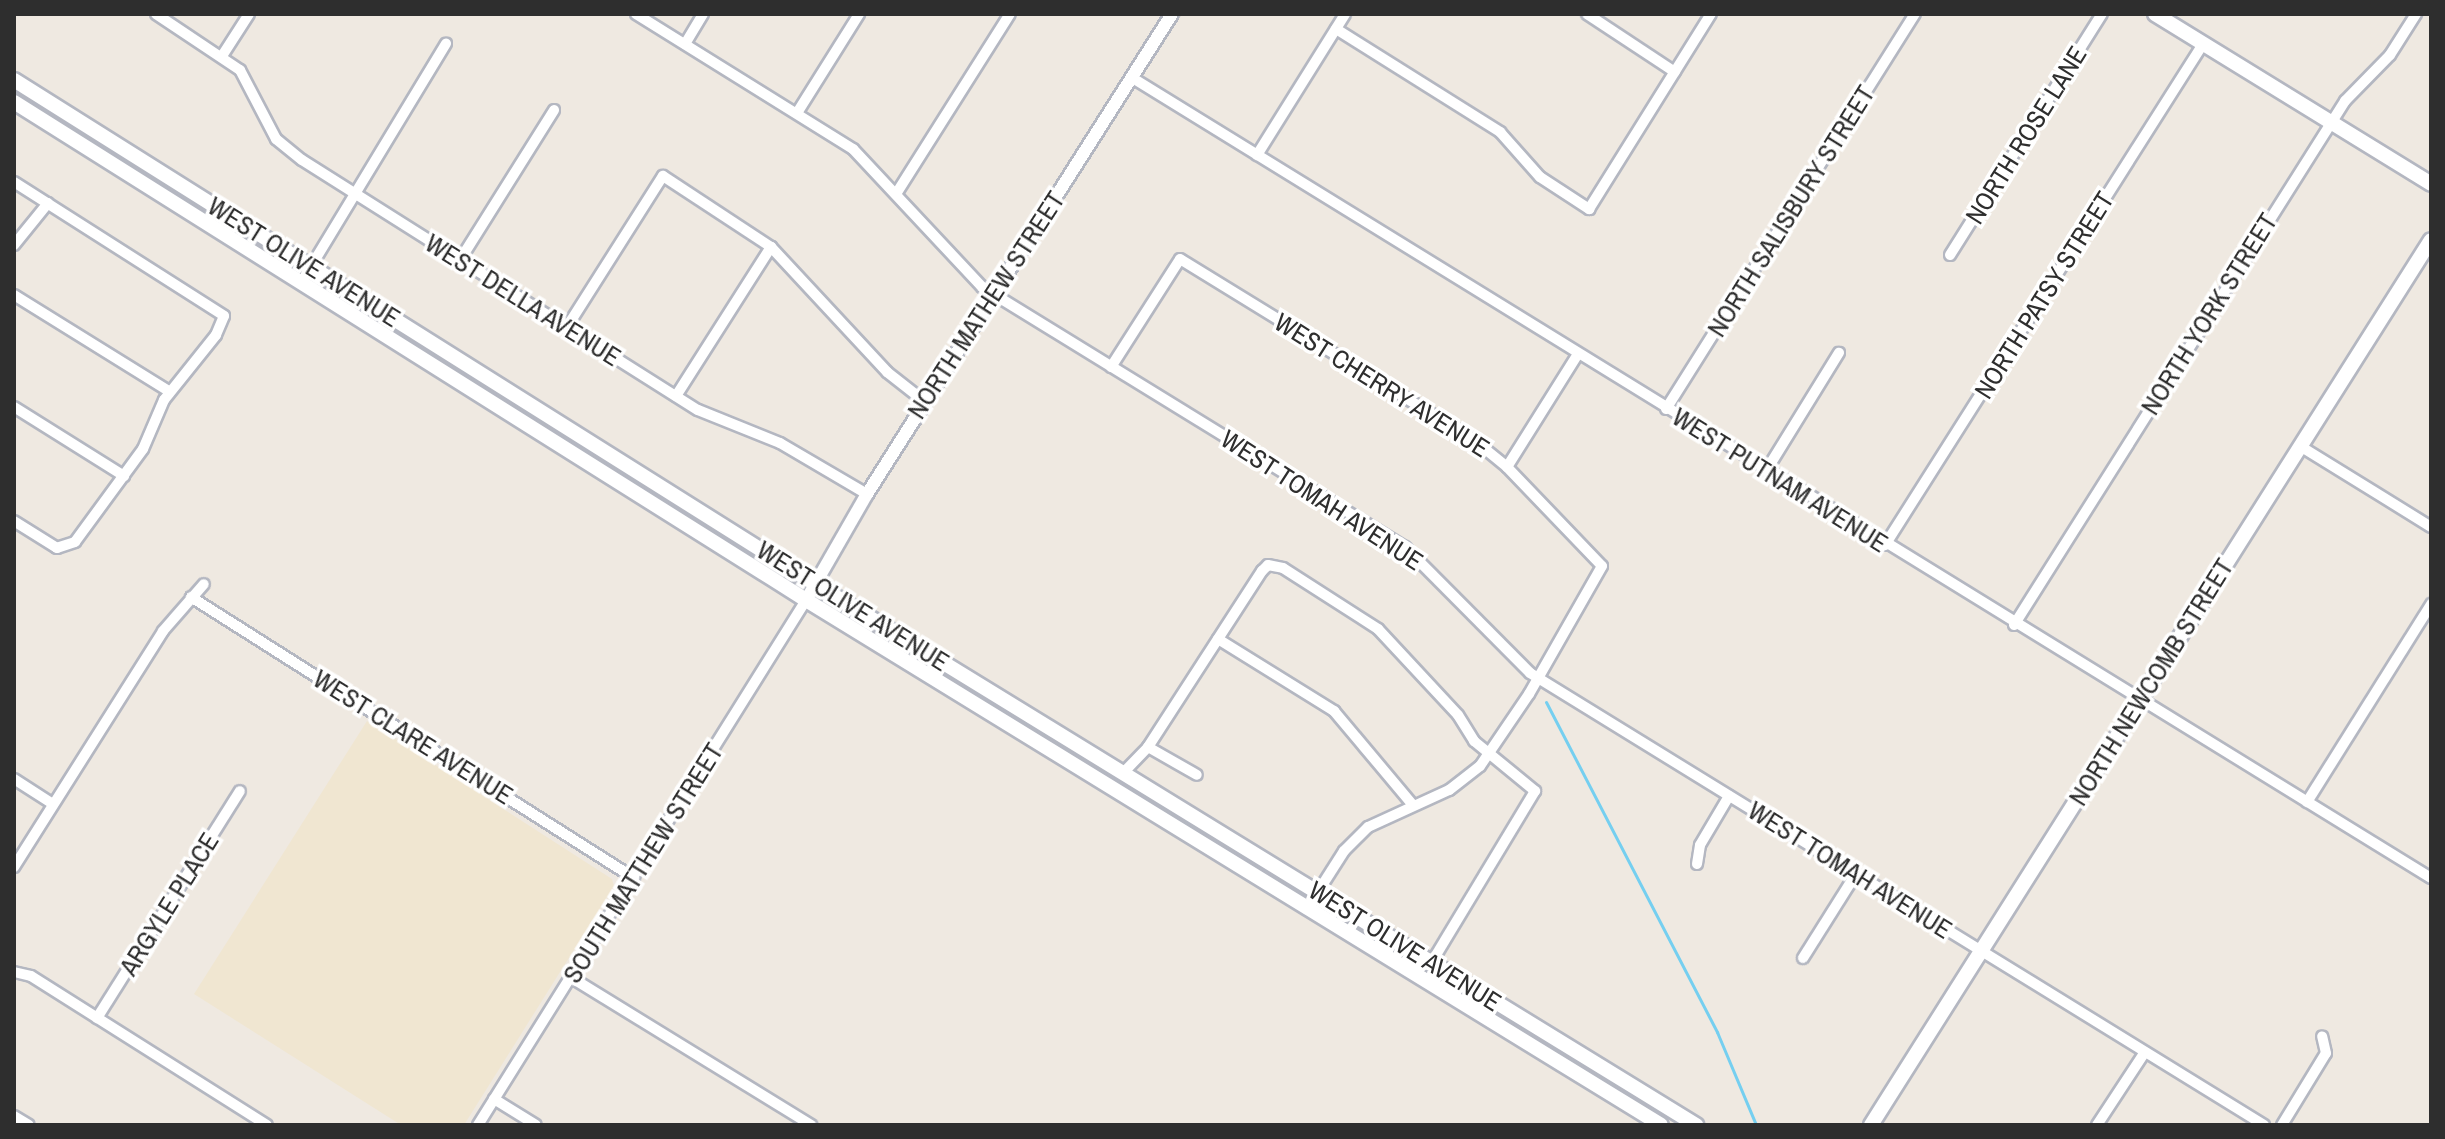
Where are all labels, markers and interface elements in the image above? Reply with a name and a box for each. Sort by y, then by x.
street label: NORTH ROSE LANE [1959,40,2093,230]
street label: NORTH SALISBURY STREET [1701,79,1881,343]
street label: NORTH MATHEW STREET [901,186,1071,424]
street label: NORTH PATSY STREET [1968,186,2120,404]
street label: WEST OLIVE AVENUE [201,190,407,334]
street label: NORTH YORK STREET [2134,207,2284,421]
street label: WEST DELLA AVENUE [418,227,628,373]
street label: WEST CHERRY AVENUE [1268,306,1496,464]
street label: WEST PUTNAM AVENUE [1666,401,1894,559]
street label: WEST TOMAH AVENUE [1214,423,1430,577]
street label: WEST OLIVE AVENUE [750,534,956,678]
street label: NORTH NEWCOMB STREET [2062,553,2240,811]
street label: WEST CLARE AVENUE [307,663,519,811]
street label: SOUTH MATTHEW STREET [556,737,730,989]
street label: WEST TOMAH AVENUE [1742,794,1958,946]
street label: ARGYLE PLACE [113,827,225,981]
street label: WEST OLIVE AVENUE [1302,874,1508,1018]

